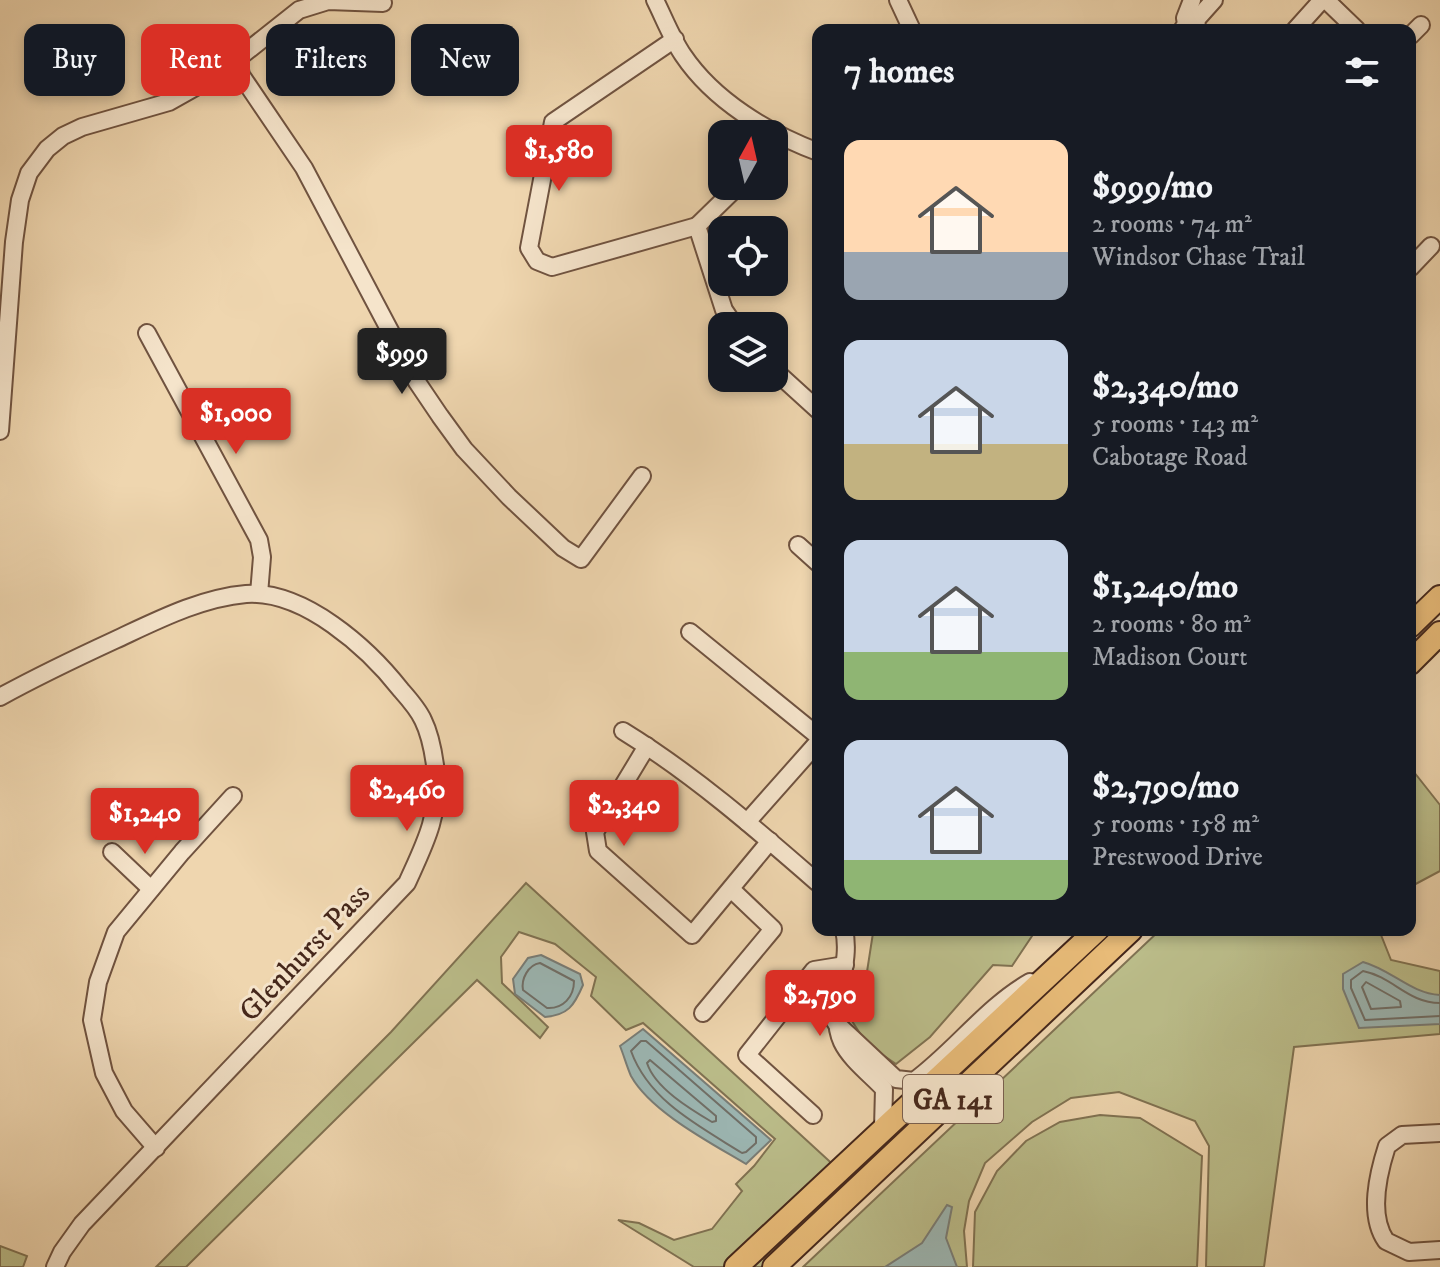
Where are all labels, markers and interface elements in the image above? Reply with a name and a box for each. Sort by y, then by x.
chip: Buy [24,24,125,96]
chip: Rent [141,24,250,96]
chip: Filters [266,24,395,96]
chip: New [411,24,519,96]
icon: filters [1340,50,1384,94]
text: 7 homes [844,51,954,93]
north arrow [708,120,788,200]
map controls [708,120,788,392]
pin: $1,580 [494,125,624,193]
text: $1,580 [524,134,594,167]
text: $999/mo [1092,166,1213,208]
icon: home [908,172,1004,268]
text: 2 rooms · 74 m² [1092,208,1252,241]
button: locate [708,216,788,296]
text: Windsor Chase Trail [1092,241,1305,274]
button: layers [708,312,788,392]
pin: $999 [355,328,449,396]
text: $999 [375,337,429,370]
text: $2,340/mo [1092,366,1239,408]
icon: home [908,372,1004,468]
pin: $1,000 [171,388,301,456]
text: $1,000 [200,397,272,430]
text: 5 rooms · 143 m² [1092,408,1258,441]
text: Cabotage Road [1092,441,1247,474]
text: $1,240/mo [1092,566,1238,608]
icon: home [908,572,1004,668]
text: 2 rooms · 80 m² [1092,608,1251,641]
text: Madison Court [1092,641,1247,674]
pin: $2,460 [342,765,472,833]
text: $2,790/mo [1092,766,1239,808]
icon: home [908,772,1004,868]
text: $2,460 [368,774,446,807]
pin: $2,340 [559,780,689,848]
pin: $1,240 [80,788,210,856]
text: $2,340 [588,789,660,822]
text: $1,240 [109,797,181,830]
text: 5 rooms · 158 m² [1092,808,1259,841]
text: Prestwood Drive [1092,841,1263,874]
street label: Glenhurst Pass [232,876,378,1030]
pin: $2,790 [755,970,885,1038]
text: $2,790 [783,979,857,1012]
road number: GA 141 [903,1075,1003,1123]

